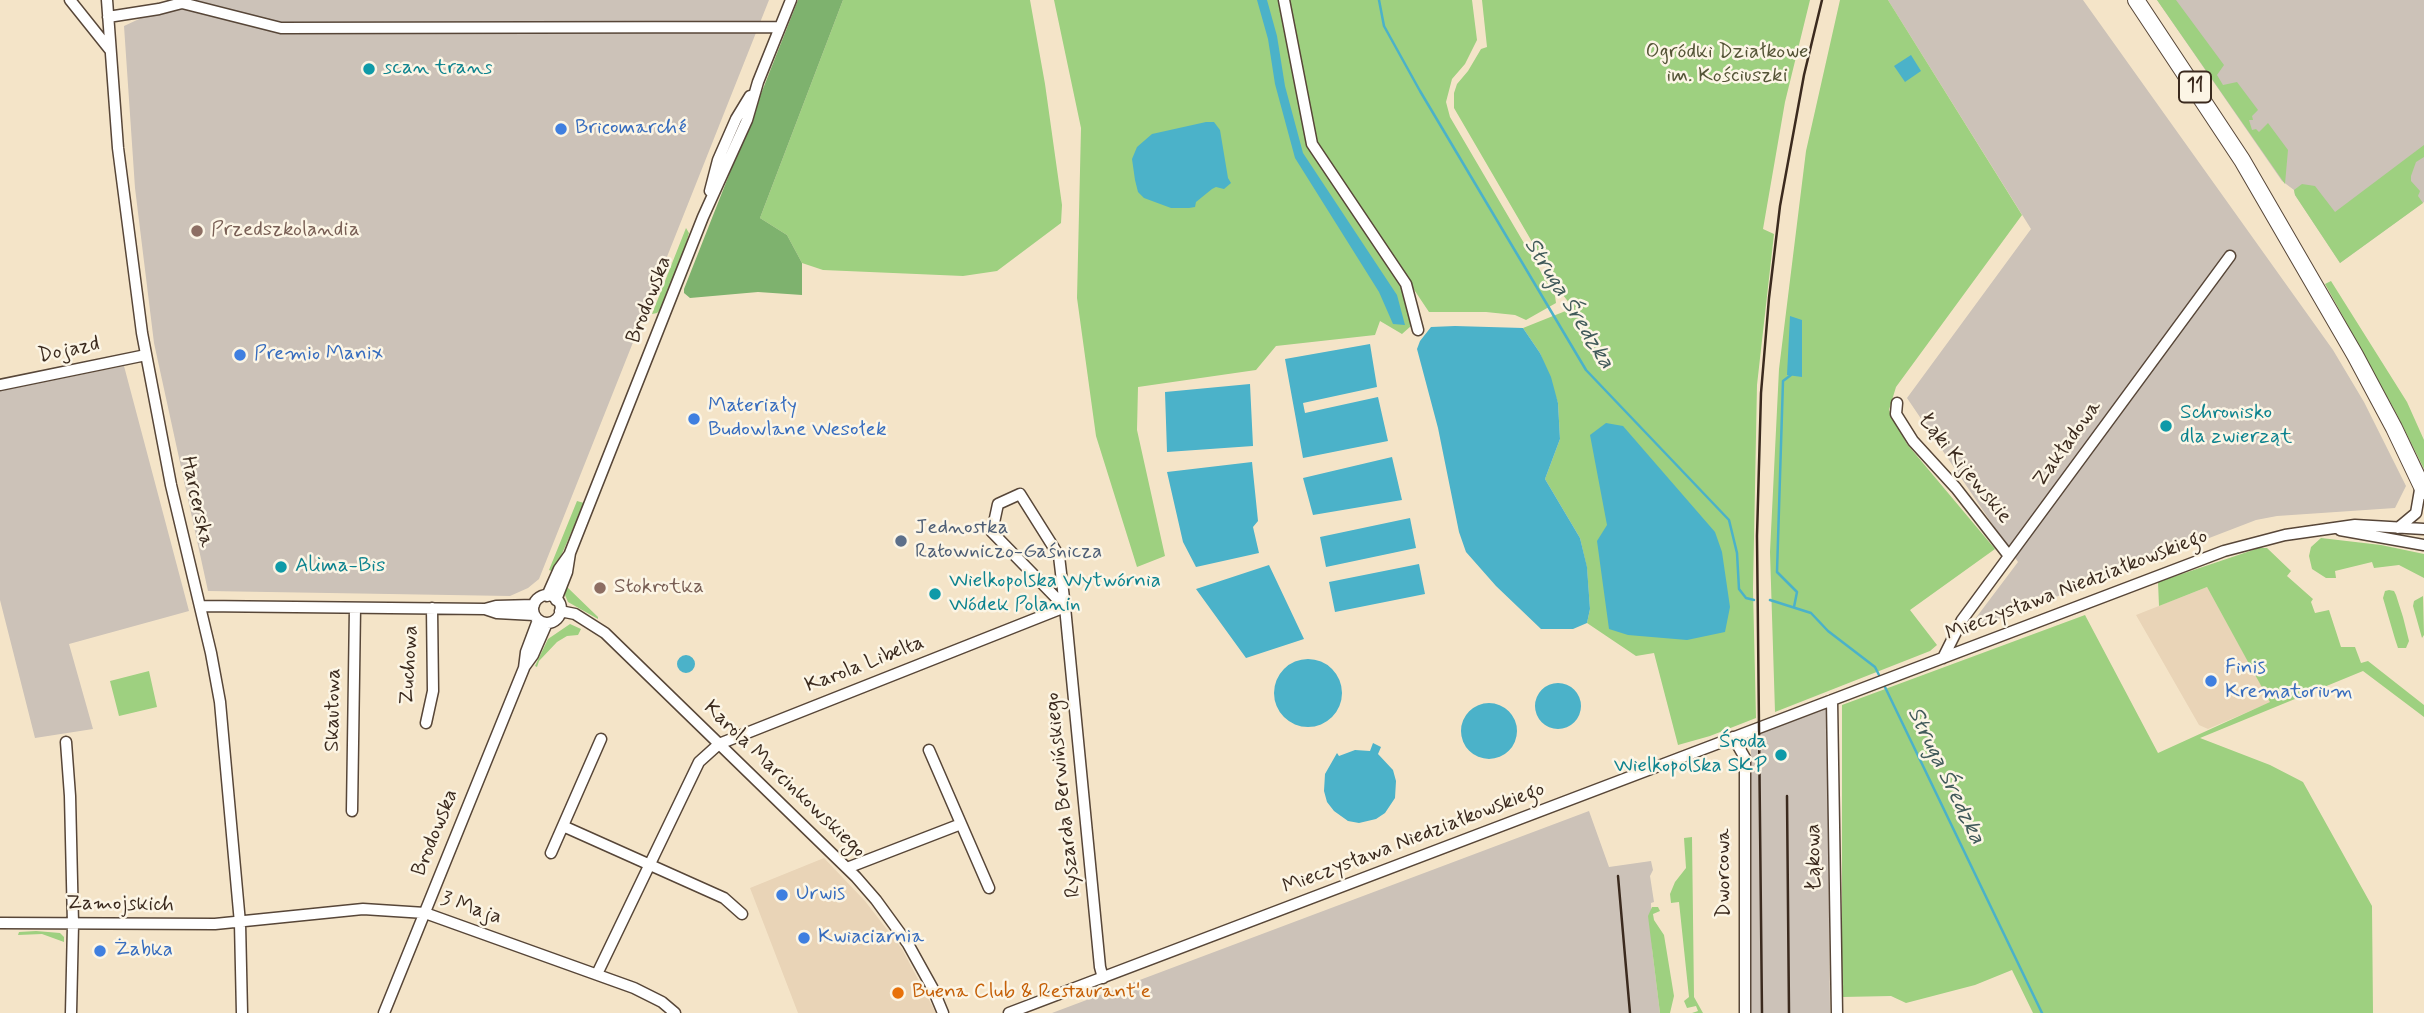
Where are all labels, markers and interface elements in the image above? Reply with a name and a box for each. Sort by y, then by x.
park label: Ogródki Działkowe im. Kościuszki [1646,40,1808,90]
place label: scan trans [383,56,492,82]
marker: scan trans [361,61,377,77]
road number: 11 [2179,72,2211,102]
place label: Bricomarché [575,116,687,142]
marker: Bricomarché [553,121,569,137]
place label: Przedszkolandia [211,218,360,244]
marker: Przedszkolandia [189,223,205,239]
water label: Struga Średzka [1517,233,1619,375]
street label: Brodowska [622,253,678,347]
street label: Dojazd [36,332,102,370]
place label: Premio Manix [254,342,383,368]
marker: Premio Manix [232,347,248,363]
place label: Materiały Budowlane Wesołek [708,394,887,444]
street label: Zakładowa [2028,396,2108,492]
place label: Schronisko dla zwierząt [2180,401,2292,451]
street label: Łąki Kijewskie [1912,409,2016,529]
marker: Materiały Budowlane Wesołek [686,411,702,427]
marker: Schronisko dla zwierząt [2158,418,2174,434]
street label: Harcerska [174,454,218,550]
place label: Jednostka Ratowniczo-Gaśnicza [915,516,1102,566]
street label: Mieczysława Niedziałkowskiego [1942,524,2212,648]
marker: Jednostka Ratowniczo-Gaśnicza [893,533,909,549]
place label: Alima-Bis [295,554,385,580]
marker: Alima-Bis [273,559,289,575]
place label: Wielkopolska Wytwórnia Wódek Polanin [949,569,1161,619]
place label: Stokrotka [614,575,704,601]
marker: Stokrotka [592,580,608,596]
marker: Wielkopolska Wytwórnia Wódek Polanin [927,586,943,602]
street label: Zuchowa [395,625,425,705]
street label: Karola Libelta [802,631,928,699]
place label: Finis Krematorium [2225,656,2353,706]
street label: Skautowa [321,668,347,752]
marker: Finis Krematorium [2203,673,2219,689]
street label: Ryszarda Berwińskiego [1041,691,1087,899]
street label: Karola Marcinkowskiego [698,696,870,864]
water label: Struga Średzka [1900,703,1990,849]
place label: Środa Wielkopolska SKP [1614,730,1767,780]
marker: Środa Wielkopolska SKP [1773,747,1789,763]
street label: Mieczysława Niedziałkowskiego [1279,777,1549,901]
street label: Brodowska [407,786,465,880]
street label: Łąkowa [1802,823,1828,891]
street label: Dworcowa [1712,828,1738,918]
place label: Urwis [796,882,845,908]
street label: 3 Maja [437,887,505,931]
marker: Urwis [774,887,790,903]
street label: Zamojskich [66,891,174,919]
place label: Kwiaciarnia [818,925,924,951]
marker: Kwiaciarnia [796,930,812,946]
place label: Żabka [114,938,173,964]
marker: Żabka [92,943,108,959]
place label: Buena Club & Restaurant'e [912,980,1151,1006]
marker: Buena Club & Restaurant'e [890,985,906,1001]

